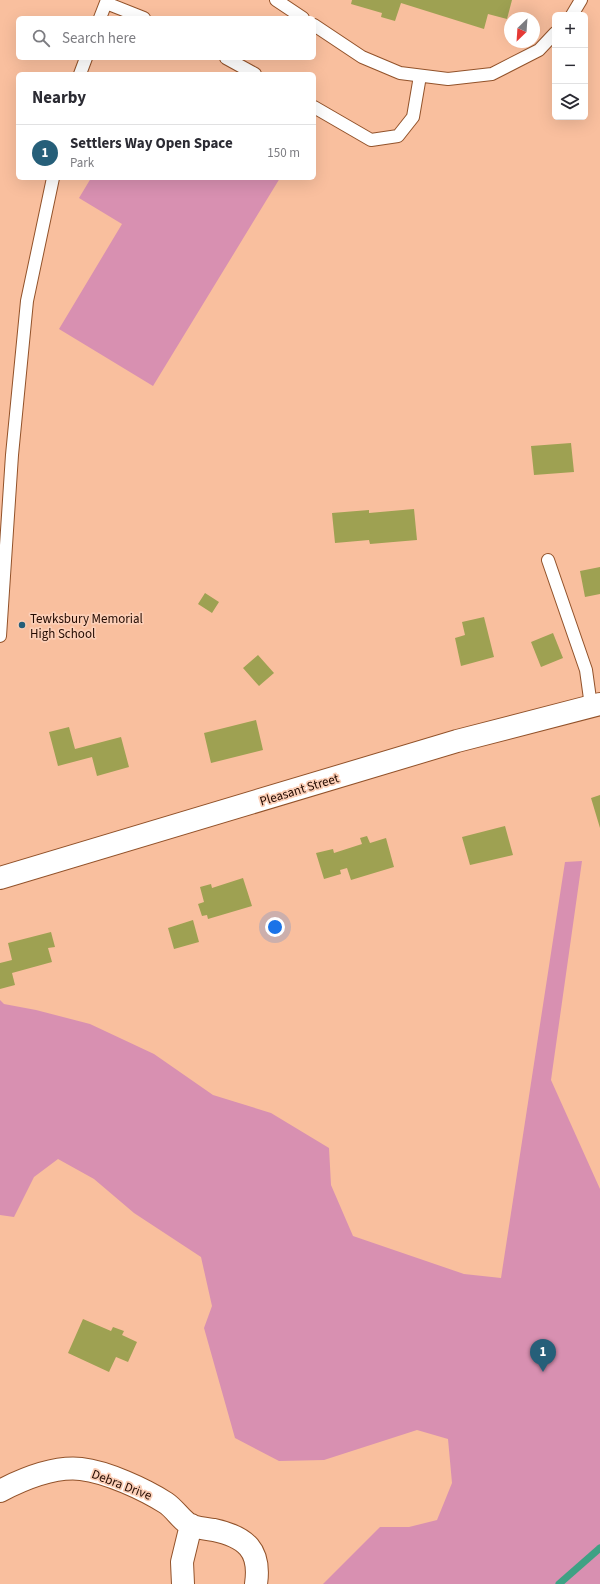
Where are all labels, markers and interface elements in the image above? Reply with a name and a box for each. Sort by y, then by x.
north arrow [504,12,540,48]
map controls [552,12,588,120]
button: + [552,12,588,48]
search box [16,16,316,60]
icon: search [30,27,52,49]
text: Search here [62,28,136,49]
button: − [552,48,588,84]
button: layers [552,84,588,120]
text: Nearby [32,86,86,110]
text: Settlers Way Open Space [70,133,233,154]
text: 1 [42,144,48,162]
text: 150 m [267,144,300,162]
text: Park [70,154,94,172]
place label: Tewksbury Memorial High School [30,610,143,643]
marker: Tewksbury Memorial High School [17,620,27,630]
street label: Pleasant Street [257,769,342,811]
your location [265,917,285,937]
pin: 1 [530,1339,556,1372]
street label: Debra Drive [89,1465,154,1505]

